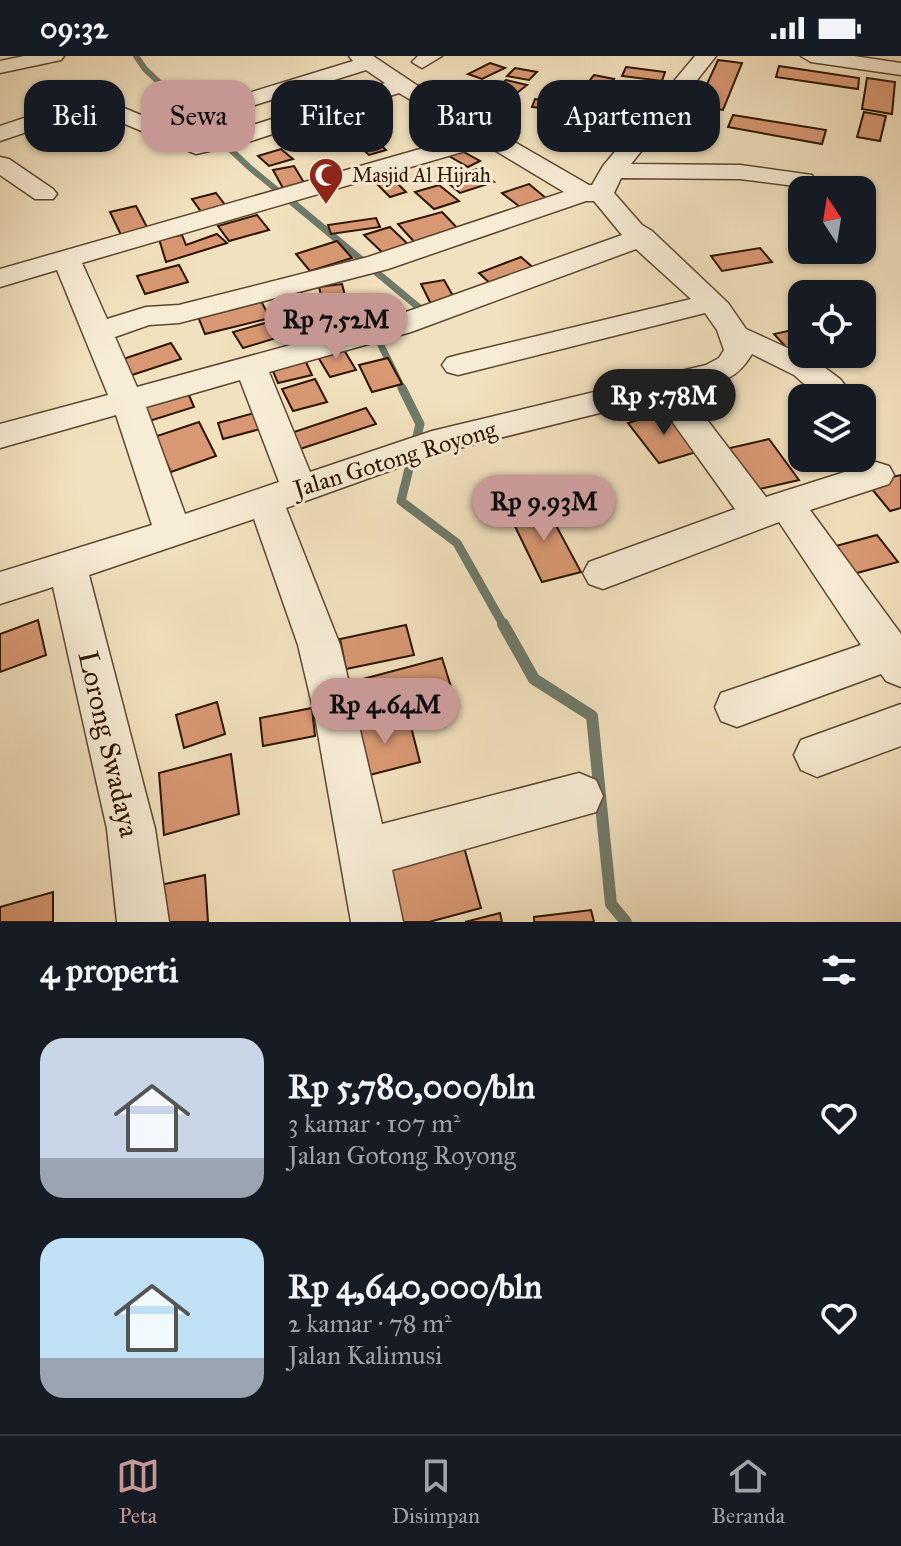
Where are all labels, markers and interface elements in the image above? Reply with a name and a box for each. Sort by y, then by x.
text: 09:32 [40,10,108,46]
chip: Beli [24,80,125,152]
chip: Sewa [141,80,255,152]
chip: Filter [271,80,393,152]
chip: Baru [409,80,521,152]
chip: Apartemen [537,80,720,152]
mosque icon: Masjid Al Hijrah [307,156,345,206]
place label: Masjid Al Hijrah [352,163,491,187]
north arrow [788,176,876,264]
map controls [788,176,876,472]
button: locate [788,280,876,368]
pin: Rp 7.52M [253,293,419,361]
text: Rp 7.52M [282,303,390,335]
pin: Rp 5.78M [581,369,747,437]
text: Rp 5.78M [611,379,717,411]
button: layers [788,384,876,472]
street label: Jalan Gotong Royong [287,414,501,505]
pin: Rp 9.93M [461,475,627,543]
text: Rp 9.93M [490,485,598,517]
street label: Lorong Swadaya [71,647,147,841]
pin: Rp 4.64M [302,678,468,746]
text: Rp 4.64M [329,688,441,720]
icon: filters [817,948,861,992]
text: 4 properti [40,950,178,991]
text: Rp 5,780,000/bln [288,1066,535,1107]
icon: home [104,1070,200,1166]
icon: heart [817,1096,861,1140]
text: 3 kamar · 107 m² [288,1107,461,1139]
text: Jalan Gotong Royong [288,1139,516,1171]
text: Rp 4,640,000/bln [288,1266,542,1307]
icon: home [104,1270,200,1366]
icon: heart [817,1296,861,1340]
text: 2 kamar · 78 m² [288,1307,452,1339]
text: Jalan Kalimusi [288,1339,442,1371]
tab: Peta [116,1454,160,1529]
tab: Disimpan [392,1454,480,1529]
tab: Beranda [712,1454,785,1529]

